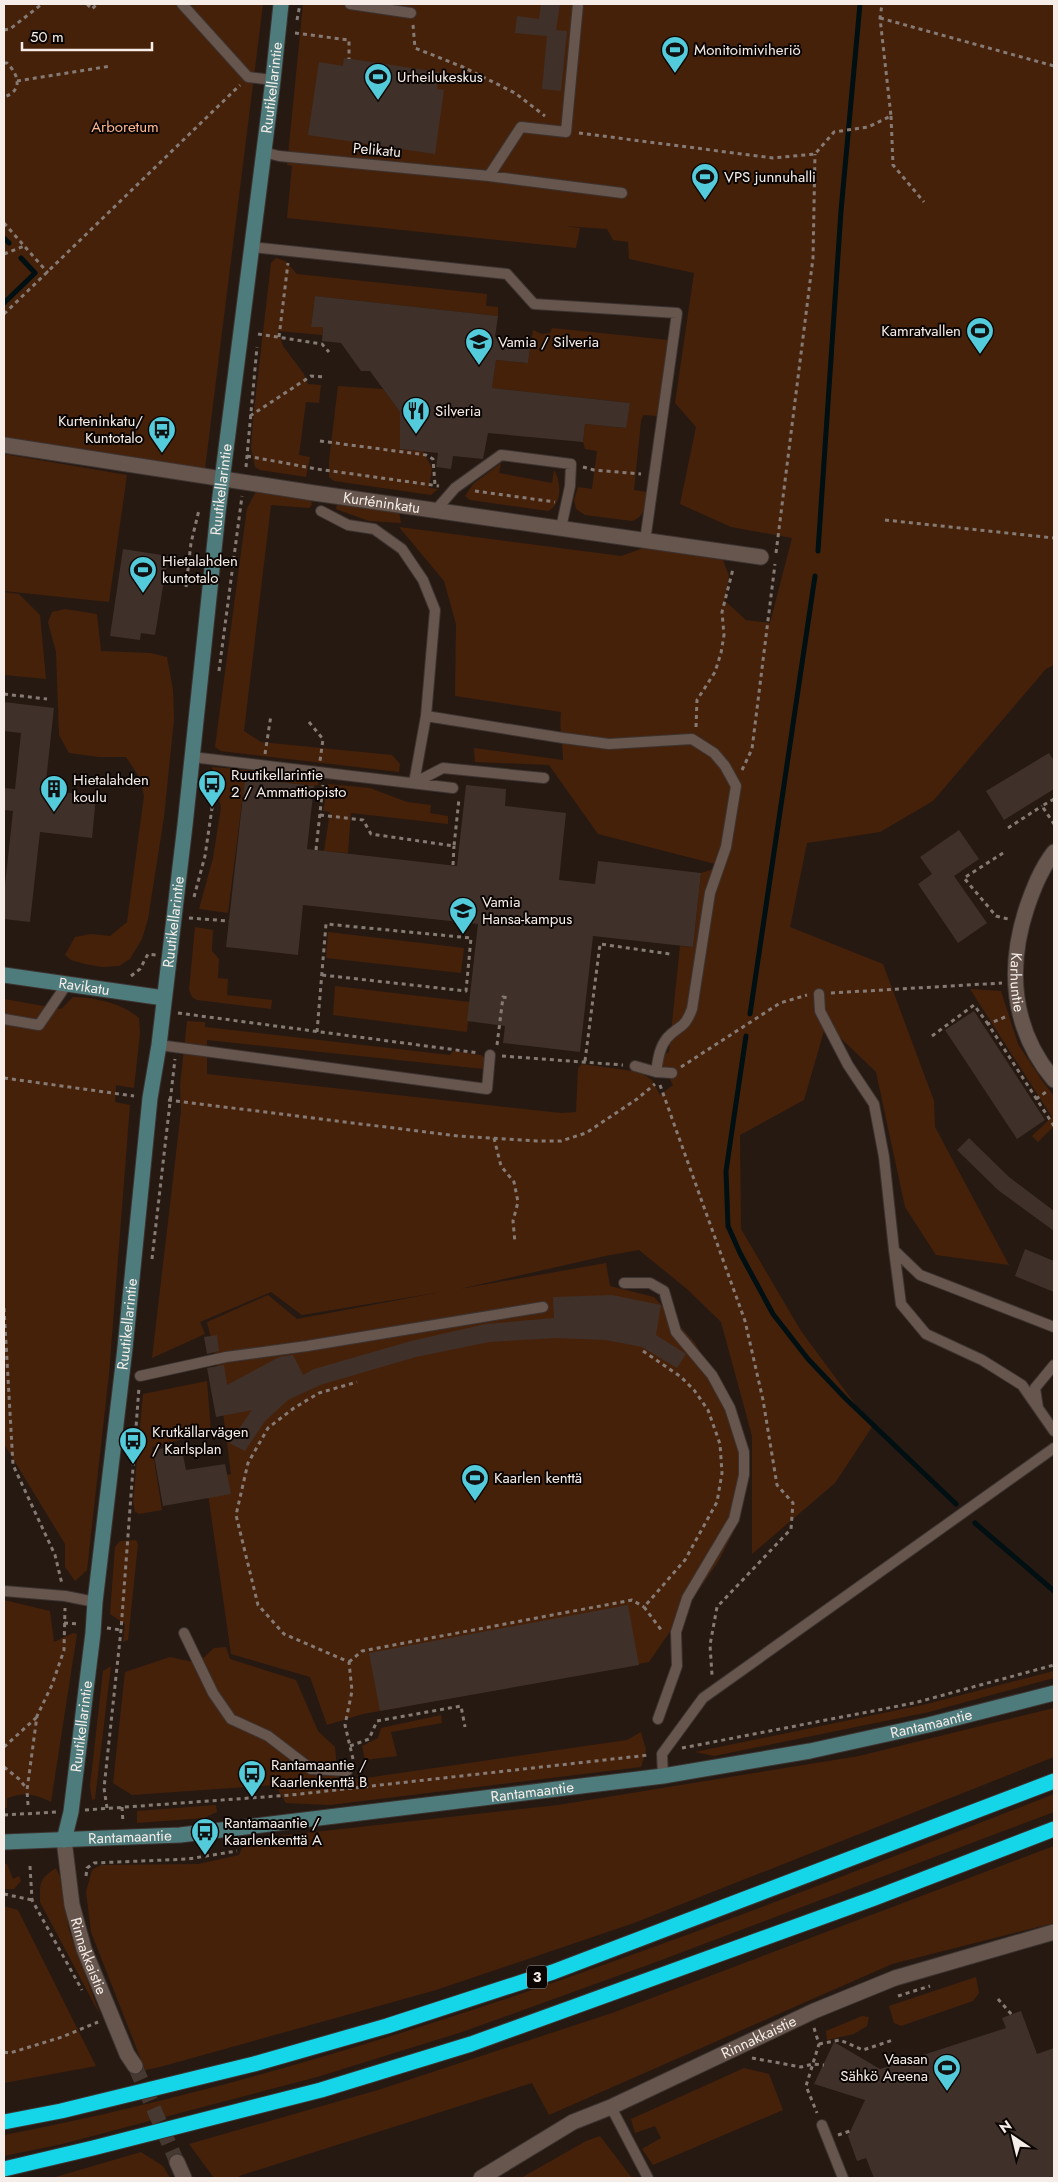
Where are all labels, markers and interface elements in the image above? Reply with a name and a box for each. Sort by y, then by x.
scale bar [22,20,152,52]
text: 50 m [30,26,64,48]
sports icon: Monitoimiviheriö [660,35,690,74]
place label: Monitoimiviheriö [694,39,801,61]
street label: Ruutikellarintie [255,41,288,135]
sports icon: Urheilukeskus [363,62,393,101]
place label: Urheilukeskus [397,66,483,88]
park label: Arboretum [91,116,159,138]
street label: Pelikatu [352,137,402,163]
sports icon: VPS junnuhalli [690,162,720,201]
place label: VPS junnuhalli [724,166,816,188]
sports icon: Kamratvallen [965,316,995,355]
place label: Kamratvallen [881,320,961,342]
school or university icon: Vamia / Silveria [464,327,494,366]
place label: Vamia / Silveria [498,331,599,353]
restaurant icon: Silveria [401,396,431,435]
place label: Silveria [435,400,481,422]
place label: Kurteninkatu/ Kuntotalo [58,410,143,449]
bus stop icon: Kurteninkatu/ Kuntotalo [147,415,177,454]
street label: Ruutikellarintie [205,442,238,536]
street label: Kurténinkatu [342,486,422,519]
place label: Hietalahden kuntotalo [162,550,238,589]
sports icon: Hietalahden kuntotalo [128,555,158,594]
place label: Ruutikellarintie 2 / Ammattiopisto [231,764,346,803]
place label: Hietalahden koulu [73,769,149,808]
bus stop icon: Ruutikellarintie 2 / Ammattiopisto [197,769,227,808]
building icon: Hietalahden koulu [39,774,69,813]
street label: Ruutikellarintie [157,875,190,969]
place label: Vamia Hansa-kampus [482,891,572,930]
school or university icon: Vamia Hansa-kampus [448,896,478,935]
street label: Karhuntie [1004,951,1030,1014]
street label: Ravikatu [57,972,111,1001]
street label: Ruutikellarintie [111,1277,143,1371]
place label: Krutkällarvägen / Karlsplan [152,1421,249,1460]
bus stop icon: Krutkällarvägen / Karlsplan [118,1426,148,1465]
sports icon: Kaarlen kenttä [460,1463,490,1502]
place label: Kaarlen kenttä [494,1467,582,1489]
street label: Ruutikellarintie [65,1679,98,1774]
street label: Rantamaantie [888,1703,975,1744]
place label: Rantamaantie / Kaarlenkenttä B [271,1754,367,1793]
bus stop icon: Rantamaantie / Kaarlenkenttä B [237,1759,267,1798]
street label: Rantamaantie [489,1776,575,1808]
place label: Rantamaantie / Kaarlenkenttä A [224,1812,322,1851]
bus stop icon: Rantamaantie / Kaarlenkenttä A [190,1817,220,1856]
street label: Rantamaantie [88,1824,172,1850]
street label: Rinnakkaistie [65,1915,113,1998]
road number: 3 [527,1965,547,1988]
street label: Rinnakkaistie [717,2010,800,2064]
place label: Vaasan Sähkö Areena [840,2048,928,2087]
sports icon: Vaasan Sähkö Areena [932,2053,962,2092]
north arrow [988,2112,1038,2162]
text: N [995,2115,1016,2138]

